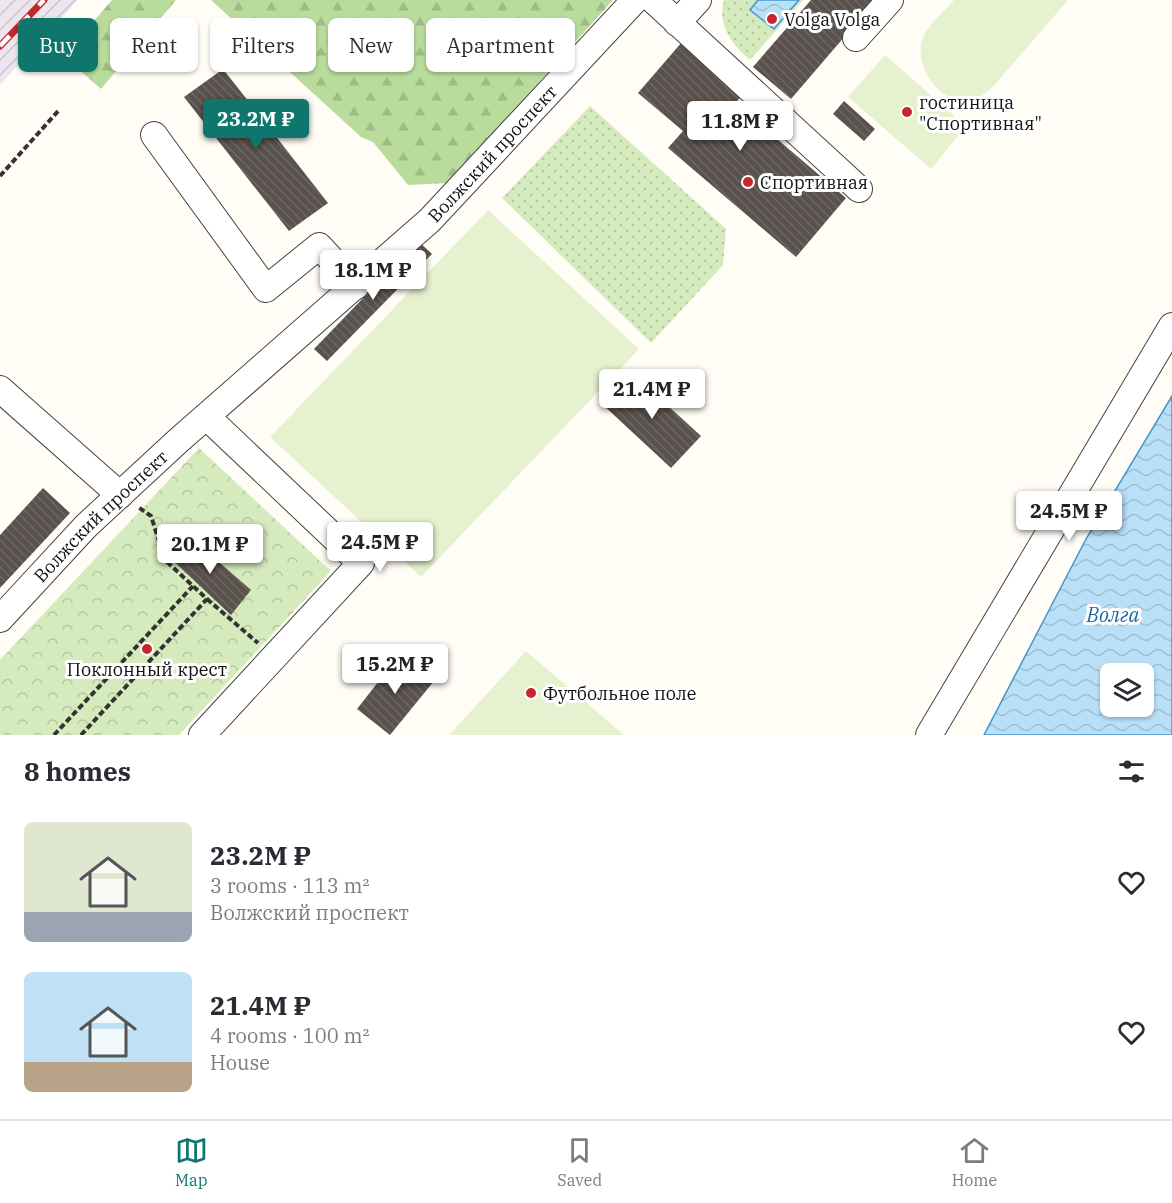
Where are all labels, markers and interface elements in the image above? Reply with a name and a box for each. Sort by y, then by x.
place label: Volga Volga [784,8,881,31]
marker: Volga Volga [765,12,779,26]
chip: Buy [18,18,98,72]
chip: Rent [110,18,198,72]
chip: Filters [210,18,316,72]
chip: New [328,18,414,72]
chip: Apartment [426,18,575,72]
street label: Волжский проспект [422,80,561,227]
place label: гостиница "Спортивная" [919,91,1042,135]
pin: 23.2M ₽ [201,99,311,150]
pin: 11.8M ₽ [685,101,795,152]
text: 23.2M ₽ [217,105,295,132]
marker: гостиница "Спортивная" [900,105,914,119]
text: 11.8M ₽ [701,107,779,134]
place label: Спортивная [760,171,868,194]
marker: Спортивная [741,175,755,189]
pin: 18.1M ₽ [318,250,428,301]
text: 18.1M ₽ [334,256,412,283]
pin: 21.4M ₽ [597,369,707,420]
text: 21.4M ₽ [613,375,691,402]
street label: Волжский проспект [28,445,172,587]
pin: 24.5M ₽ [1014,491,1124,542]
text: 24.5M ₽ [1030,497,1108,524]
pin: 24.5M ₽ [325,522,435,573]
pin: 20.1M ₽ [155,524,265,575]
text: 24.5M ₽ [341,528,419,555]
text: 20.1M ₽ [171,530,249,557]
water label: Волга [1086,601,1140,628]
marker: Поклонный крест [140,642,154,656]
pin: 15.2M ₽ [340,644,450,695]
text: 15.2M ₽ [356,650,434,677]
place label: Поклонный крест [67,658,227,681]
map controls [1100,663,1154,717]
button: layers [1100,663,1154,717]
place label: Футбольное поле [543,682,696,705]
marker: Футбольное поле [524,686,538,700]
text: 8 homes [24,754,131,788]
icon: filters [1115,755,1148,788]
text: 23.2M ₽ [210,838,311,872]
icon: home [72,846,144,918]
icon: heart [1115,866,1148,899]
text: 3 rooms · 113 m² [210,872,369,899]
text: Волжский проспект [210,899,409,926]
text: 21.4M ₽ [210,988,311,1022]
icon: home [72,996,144,1068]
icon: heart [1115,1016,1148,1049]
text: 4 rooms · 100 m² [210,1022,369,1049]
text: House [210,1049,270,1076]
tab: Map [175,1134,208,1190]
tab: Saved [557,1134,602,1190]
tab: Home [952,1134,997,1190]

